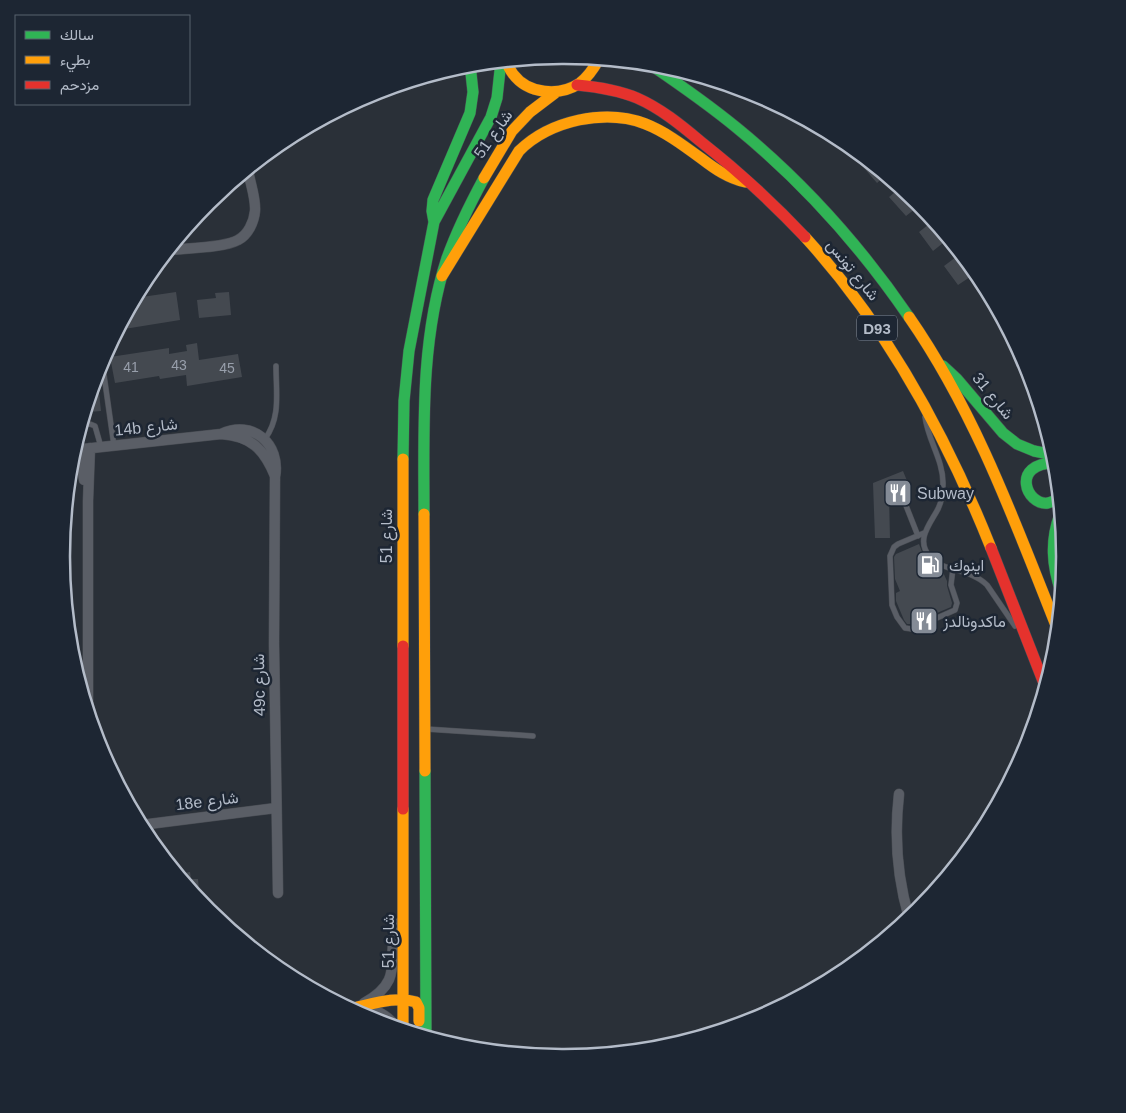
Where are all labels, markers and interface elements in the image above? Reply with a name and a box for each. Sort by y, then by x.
legend [15,15,190,105]
text: سالك [60,26,94,43]
text: بطيء [60,51,90,73]
text: مزدحم [60,76,99,95]
street label: شارع 51 [470,107,518,163]
street label: شارع تونس [821,236,883,306]
road number: D93 [857,316,897,340]
house number: 43 [171,357,187,373]
house number: 41 [123,359,139,375]
house number: 45 [219,360,235,376]
street label: شارع 31 [967,370,1017,424]
street label: 14b شارع [114,415,179,442]
restaurant icon: Subway [883,478,913,508]
place label: Subway [917,485,974,502]
street label: شارع 51 [378,509,398,563]
fuel station icon: اينوك [915,550,945,580]
place label: اينوك [949,557,984,576]
restaurant icon: ماكدونالدز [909,606,939,636]
place label: ماكدونالدز [942,613,1006,632]
street label: 49c شارع [250,654,271,716]
street label: 18e شارع [175,789,240,816]
street label: شارع 51 [380,914,400,968]

